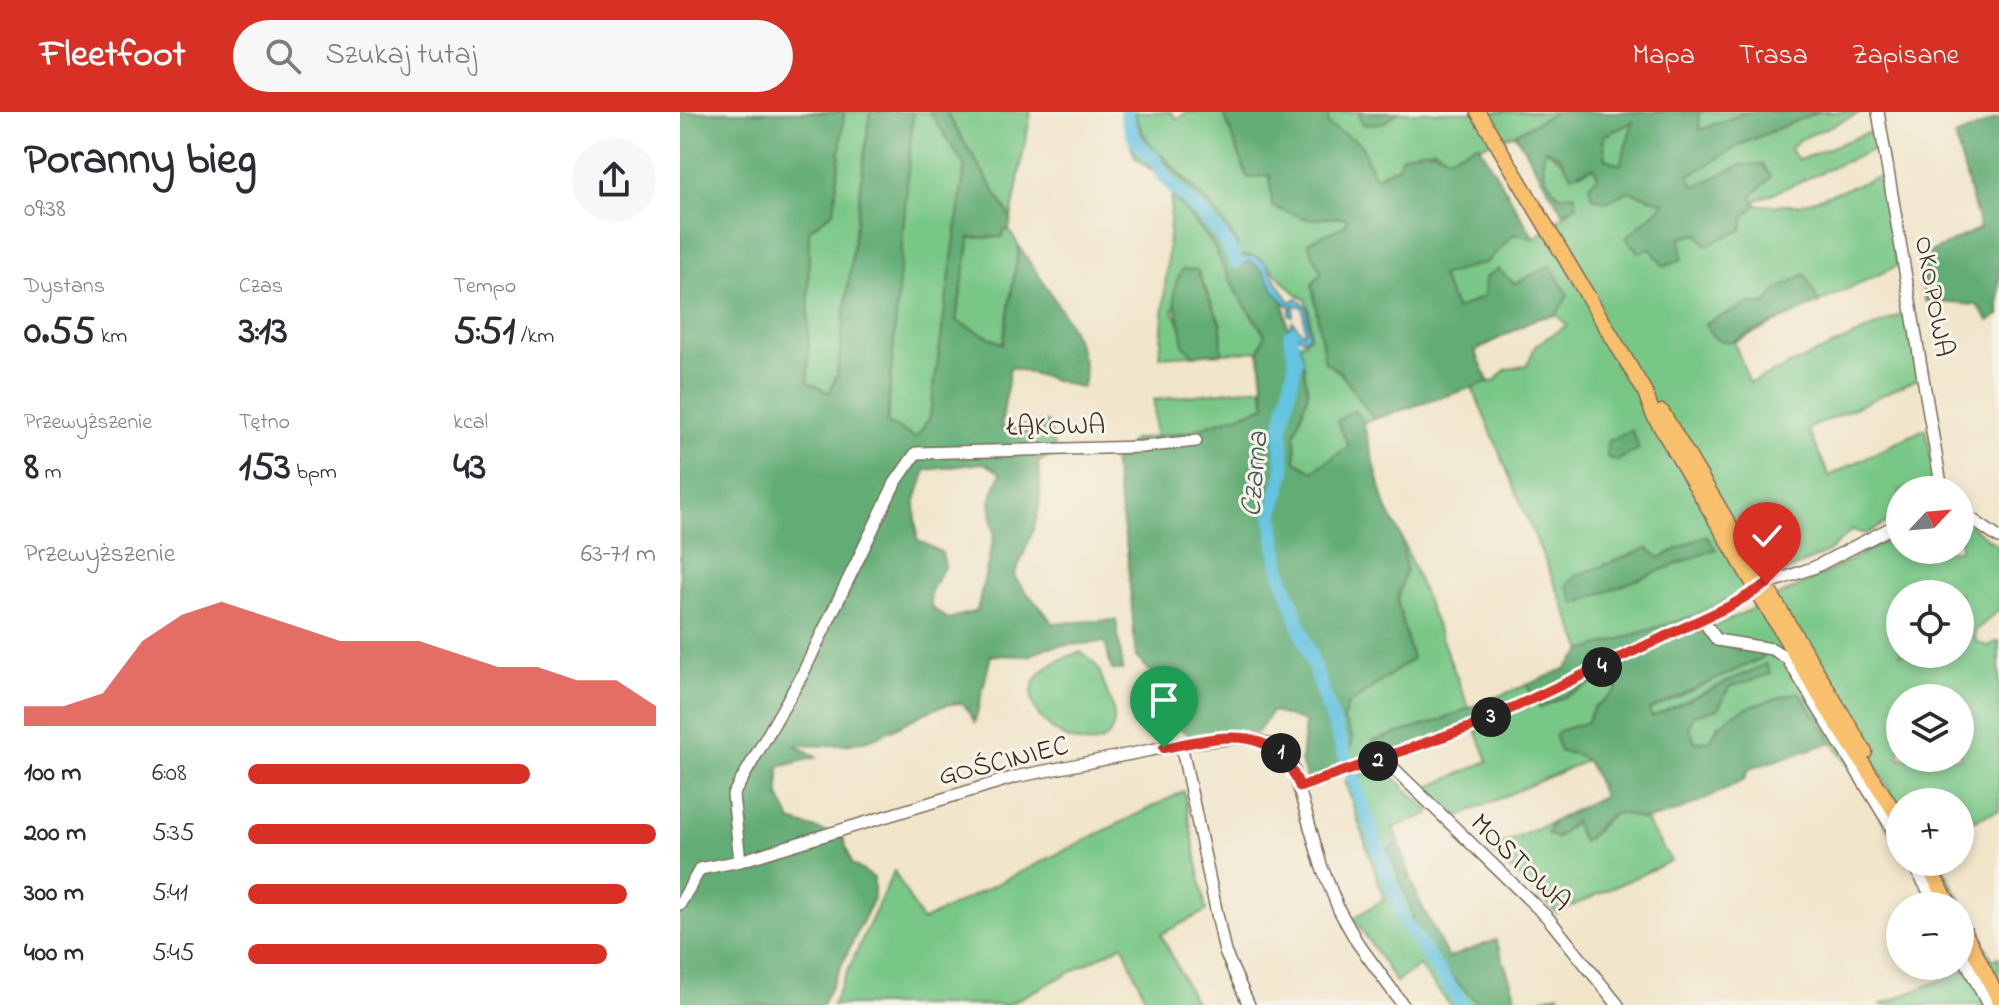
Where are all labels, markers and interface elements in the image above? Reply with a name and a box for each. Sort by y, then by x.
search box [233,20,793,92]
text: Fleetfoot [40,28,185,84]
icon: search [261,34,305,78]
text: Szukaj tutaj [325,34,477,78]
text: Mapa [1632,36,1695,77]
text: Trasa [1739,36,1808,77]
text: Zapisane [1852,36,1959,77]
text: Poranny bieg [24,129,257,193]
button: share [572,138,656,222]
text: 09:38 [24,191,66,229]
street label: OKOPOWA [1902,233,1963,360]
text: Dystans [24,271,105,303]
text: Czas [239,271,283,303]
text: Tempo [453,271,516,303]
text: 0.55 [24,303,95,362]
text: 3:13 [239,303,288,362]
text: 5:51 [453,303,515,362]
text: km [95,321,127,353]
text: /km [515,321,554,353]
street label: ŁĄKOWA [1005,406,1106,449]
text: Przewyższenie [24,407,152,439]
text: Tętno [239,407,290,439]
text: kcal [453,407,488,439]
water label: Czarna [1230,429,1282,519]
text: 8 [24,439,39,498]
text: 153 [239,439,291,498]
text: 43 [453,439,486,498]
text: m [39,457,62,489]
text: bpm [291,457,337,489]
north arrow [1886,476,1974,564]
map controls [1886,476,1974,980]
pin [1733,502,1801,584]
icon: check [1745,514,1789,558]
text: Przewyższenie [24,536,175,574]
text: 63–71 m [581,536,656,574]
button: locate [1886,580,1974,668]
pin: 4 [1582,647,1622,687]
text: 4 [1597,651,1607,683]
pin [1130,666,1198,748]
icon: arrive [1142,678,1186,722]
button: layers [1886,684,1974,772]
pin: 3 [1471,697,1511,737]
text: 3 [1486,701,1496,733]
street label: GOŚCINIEC [934,726,1073,798]
pin: 1 [1261,733,1301,773]
text: 1 [1278,737,1285,769]
pin: 2 [1358,741,1398,781]
text: 2 [1373,745,1383,777]
text: 100 m [24,755,81,793]
text: 6:08 [152,755,187,793]
button: + [1886,788,1974,876]
street label: MOSTOWA [1460,805,1579,922]
text: 200 m [24,815,86,853]
text: 5:35 [152,815,195,853]
text: 300 m [24,875,84,913]
text: 5:41 [152,875,188,913]
button: − [1886,892,1974,980]
text: 400 m [24,935,84,973]
text: 5:45 [152,935,195,973]

